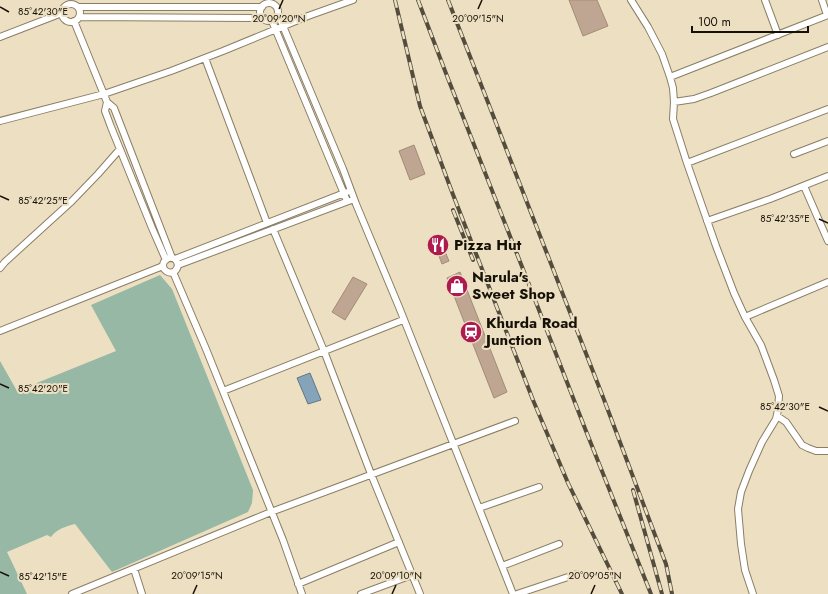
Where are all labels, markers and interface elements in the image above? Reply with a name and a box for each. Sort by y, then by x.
text: 85°42'30"E [18,4,68,19]
scale bar [692,8,808,34]
text: 20°09'20"N [252,11,306,26]
text: 20°09'15"N [452,11,504,26]
text: 100 m [698,13,731,31]
text: 85°42'25"E [18,193,68,208]
text: 85°42'35"E [760,211,810,226]
restaurant icon: Pizza Hut [425,232,451,258]
place label: Pizza Hut [454,234,522,256]
place label: Narula's Sweet Shop [472,266,555,305]
shop icon: Narula's Sweet Shop [444,273,470,299]
place label: Khurda Road Junction [483,312,578,351]
station icon: Khurda Road Junction [458,319,484,345]
text: 85°42'20"E [18,381,68,396]
text: 85°42'30"E [760,399,810,414]
text: 20°09'15"N [171,568,223,583]
text: 20°09'10"N [370,568,422,583]
text: 20°09'05"N [568,568,622,583]
text: 85°42'15"E [19,569,67,584]

